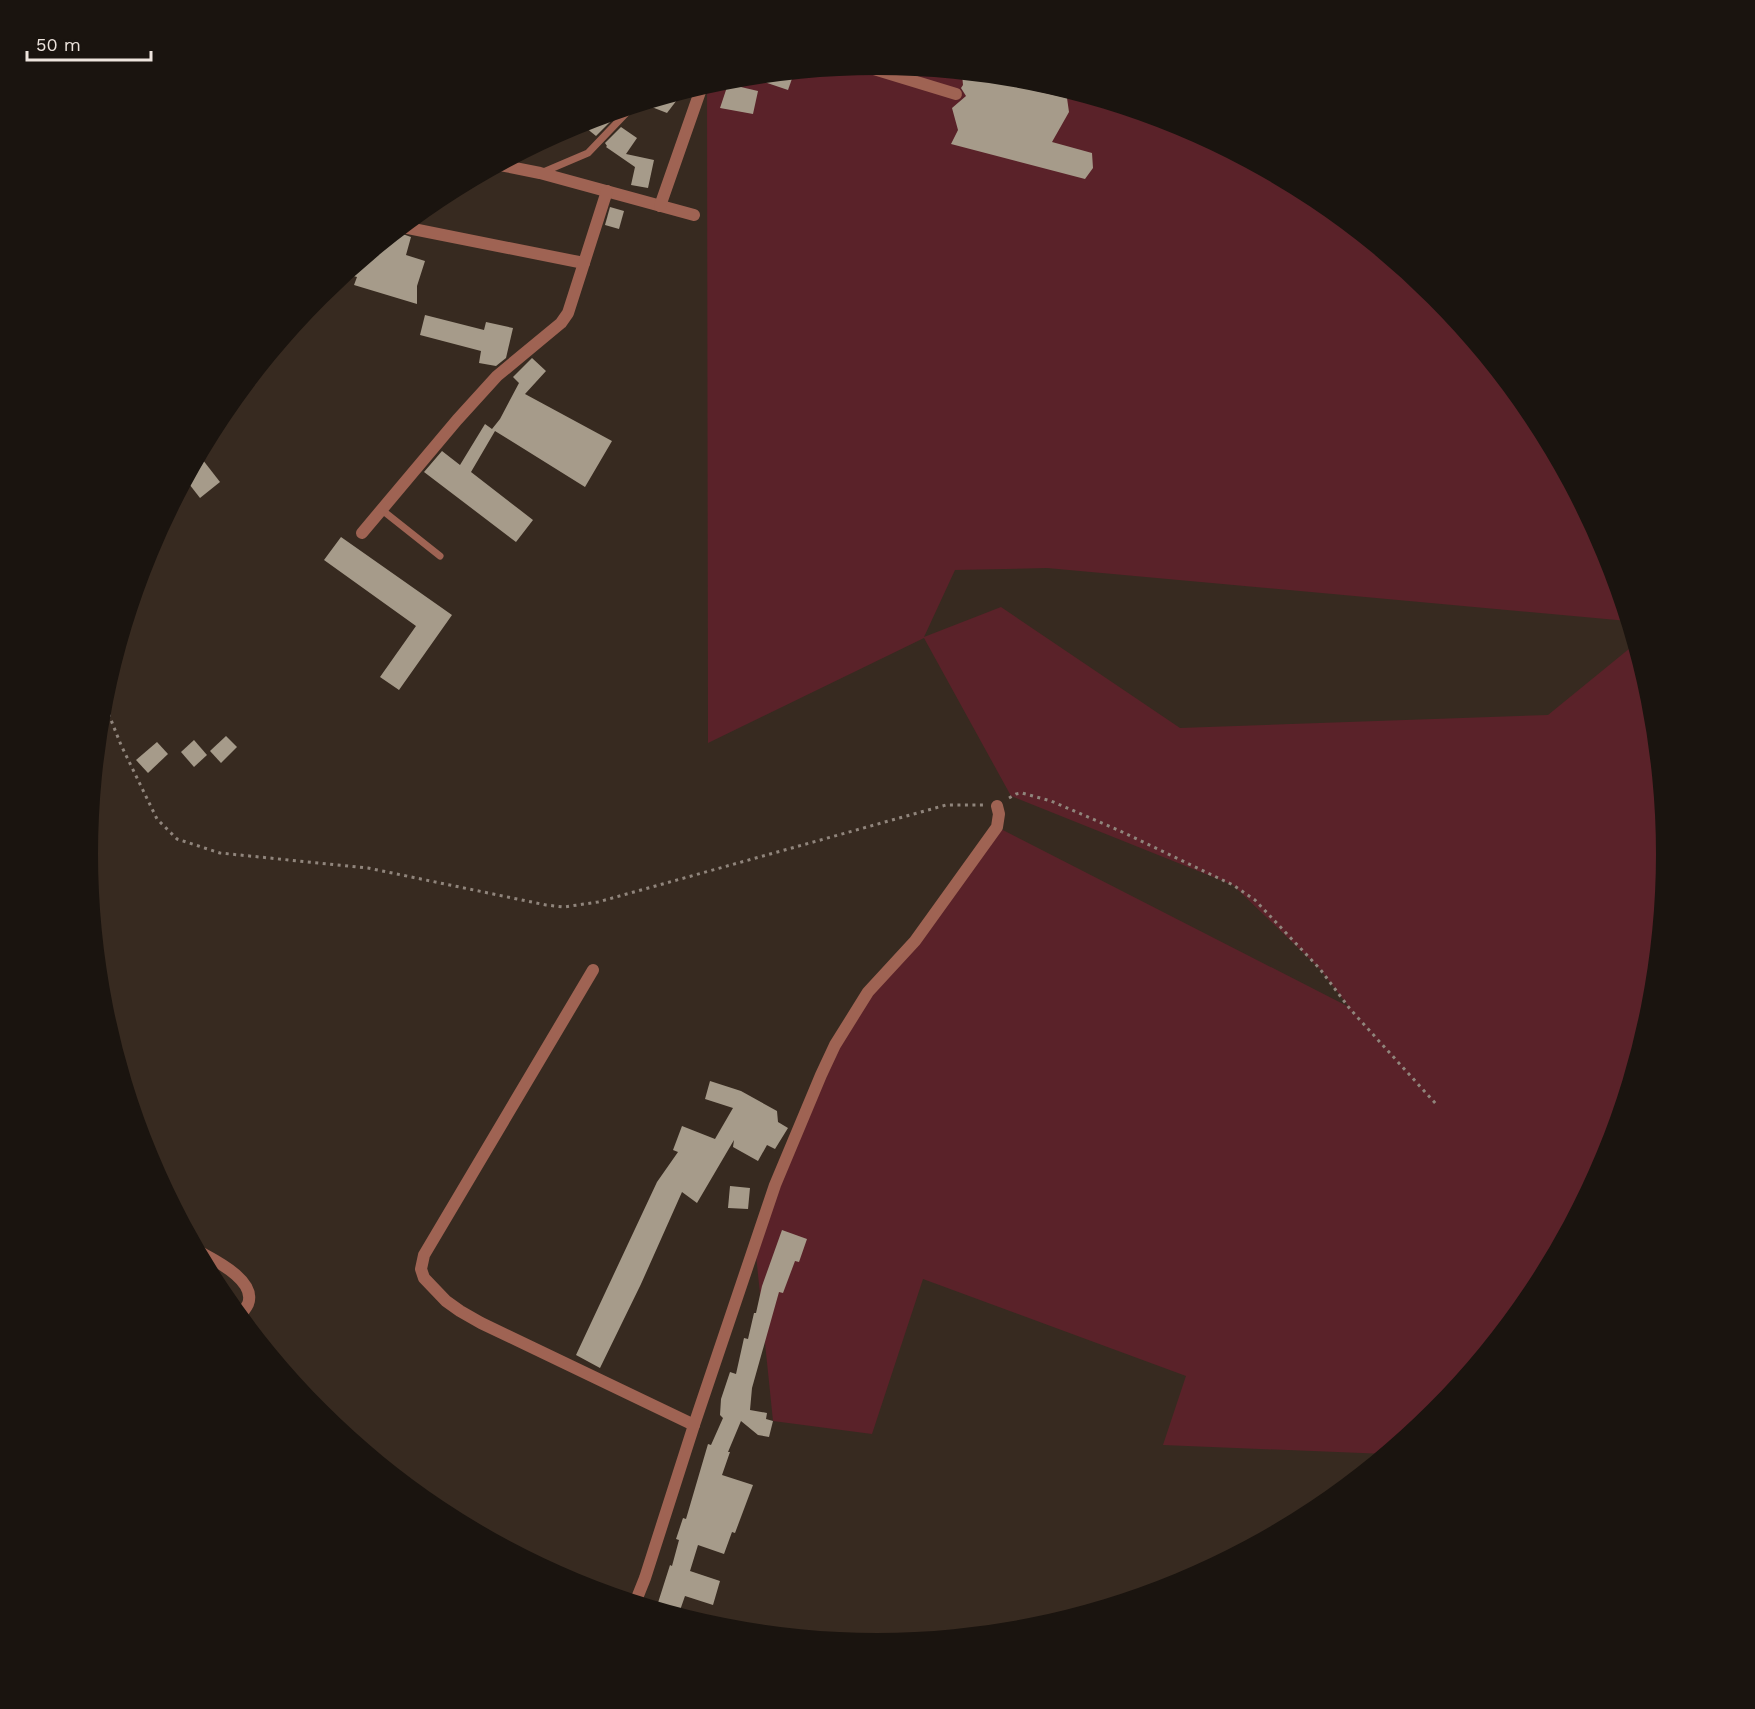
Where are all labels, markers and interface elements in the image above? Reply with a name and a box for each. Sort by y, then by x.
scale bar [27,24,152,62]
text: 50 m [36,34,81,55]

